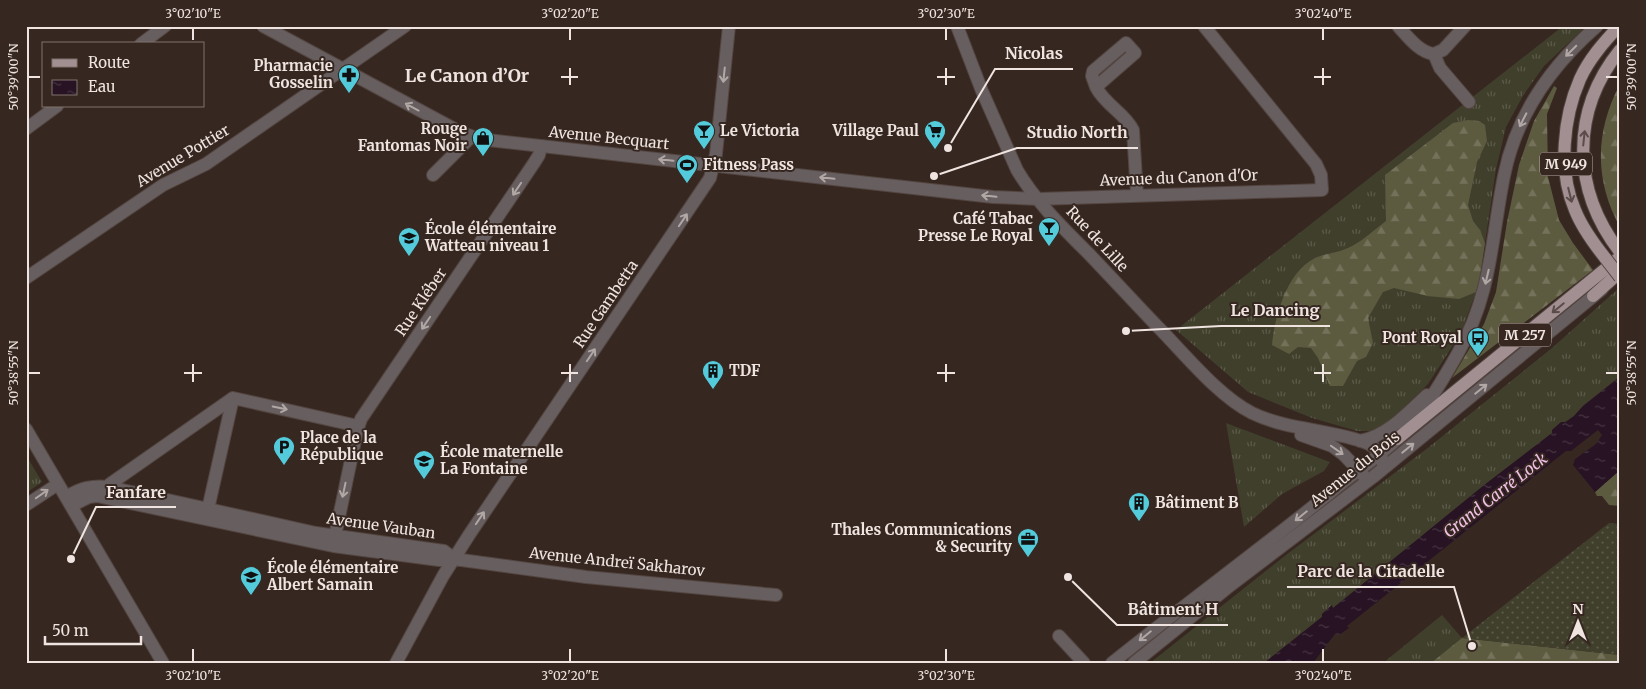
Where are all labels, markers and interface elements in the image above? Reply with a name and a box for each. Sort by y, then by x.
text: 3°02'10"E [165,6,221,21]
text: 3°02'20"E [541,6,599,21]
text: 3°02'30"E [917,6,975,21]
text: 3°02'40"E [1295,6,1352,21]
callout: Nicolas [995,38,1073,69]
legend [42,42,205,108]
text: 50°39'00"N [6,43,21,111]
text: Nicolas [1005,43,1063,63]
text: 50°39'00"N [1624,43,1639,111]
one-way arrow [1565,44,1577,56]
text: Route [88,53,130,72]
place label: Pharmacie Gosselin [254,56,333,92]
pharmacy icon: Pharmacie Gosselin [337,63,361,94]
district label: Le Canon d’Or [405,64,529,87]
one-way arrow [719,66,729,82]
text: Eau [88,77,115,96]
one-way arrow [405,102,420,112]
one-way arrow [1518,112,1528,127]
callout: Studio North [1017,117,1138,148]
place label: Rouge Fantomas Noir [358,119,467,155]
bar icon: Le Victoria [692,119,716,150]
supermarket icon: Village Paul [923,119,947,150]
street label: Avenue Pottier [132,120,233,191]
place label: Le Victoria [720,121,800,140]
place label: Village Paul [831,121,919,140]
street label: Avenue Becquart [547,122,670,153]
text: Studio North [1026,122,1128,142]
shop icon: Rouge Fantomas Noir [471,126,495,157]
one-way arrow [1579,131,1589,147]
road number: M 949 [1540,152,1592,175]
sports icon: Fitness Pass [675,153,699,184]
one-way arrow [658,155,674,165]
place label: Fitness Pass [703,155,794,174]
street label: Avenue du Canon d'Or [1098,165,1259,190]
one-way arrow [820,173,836,183]
one-way arrow [512,181,522,195]
one-way arrow [1566,186,1575,202]
one-way arrow [981,191,997,201]
street label: Rue de Lille [1062,202,1133,275]
place label: Café Tabac Presse Le Royal [918,209,1033,245]
one-way arrow [678,213,688,227]
bar icon: Café Tabac Presse Le Royal [1037,216,1061,247]
place label: École élémentaire Watteau niveau 1 [424,218,556,255]
school or university icon: École élémentaire Watteau niveau 1 [397,226,421,257]
street label: Rue Gambetta [569,256,642,351]
street label: Rue Kléber [391,264,451,340]
one-way arrow [1482,269,1492,285]
callout: Le Dancing [1221,295,1330,326]
text: Le Dancing [1230,300,1320,320]
one-way arrow [1552,303,1565,314]
one-way arrow [421,316,431,330]
road number: M 257 [1499,324,1551,346]
bus stop icon: Pont Royal [1466,326,1490,357]
place label: Pont Royal [1382,328,1462,347]
text: 50°38'55"N [6,340,21,405]
text: 50°38'55"N [1624,340,1639,405]
one-way arrow [586,348,596,362]
building icon: TDF [701,359,725,390]
place label: TDF [729,361,761,380]
one-way arrow [1474,383,1487,394]
one-way arrow [272,404,288,414]
street label: Avenue du Bois [1305,427,1403,511]
place label: Place de la République [300,428,383,464]
parking icon: Place de la République [272,435,296,466]
place label: École maternelle La Fontaine [440,441,563,478]
one-way arrow [1401,443,1414,454]
one-way arrow [1330,445,1344,455]
water label: Grand Carré Lock [1439,448,1551,542]
school or university icon: École maternelle La Fontaine [412,449,436,480]
callout: Fanfare [96,476,176,507]
text: Fanfare [106,482,166,502]
one-way arrow [339,482,349,498]
one-way arrow [35,489,49,499]
building icon: Bâtiment B [1127,491,1151,522]
place label: Bâtiment B [1155,493,1239,512]
street label: Avenue Vauban [325,508,437,543]
one-way arrow [475,511,486,525]
one-way arrow [1295,511,1308,522]
place label: Thales Communications & Security [831,520,1012,556]
office icon: Thales Communications & Security [1016,527,1040,558]
street label: Avenue Andreï Sakharov [527,543,706,580]
callout: Parc de la Citadelle [1287,556,1454,587]
place label: École élémentaire Albert Samain [266,557,398,594]
text: Parc de la Citadelle [1297,561,1445,581]
school or university icon: École élémentaire Albert Samain [239,565,263,596]
callout: Bâtiment H [1117,594,1228,625]
north arrow [1554,596,1604,646]
text: Bâtiment H [1127,599,1219,619]
text: N [1572,600,1584,618]
scale bar [45,614,141,646]
text: 50 m [52,621,89,640]
one-way arrow [1138,631,1151,642]
text: 3°02'10"E [165,668,221,683]
text: 3°02'20"E [541,668,599,683]
text: 3°02'30"E [917,668,975,683]
text: 3°02'40"E [1295,668,1352,683]

